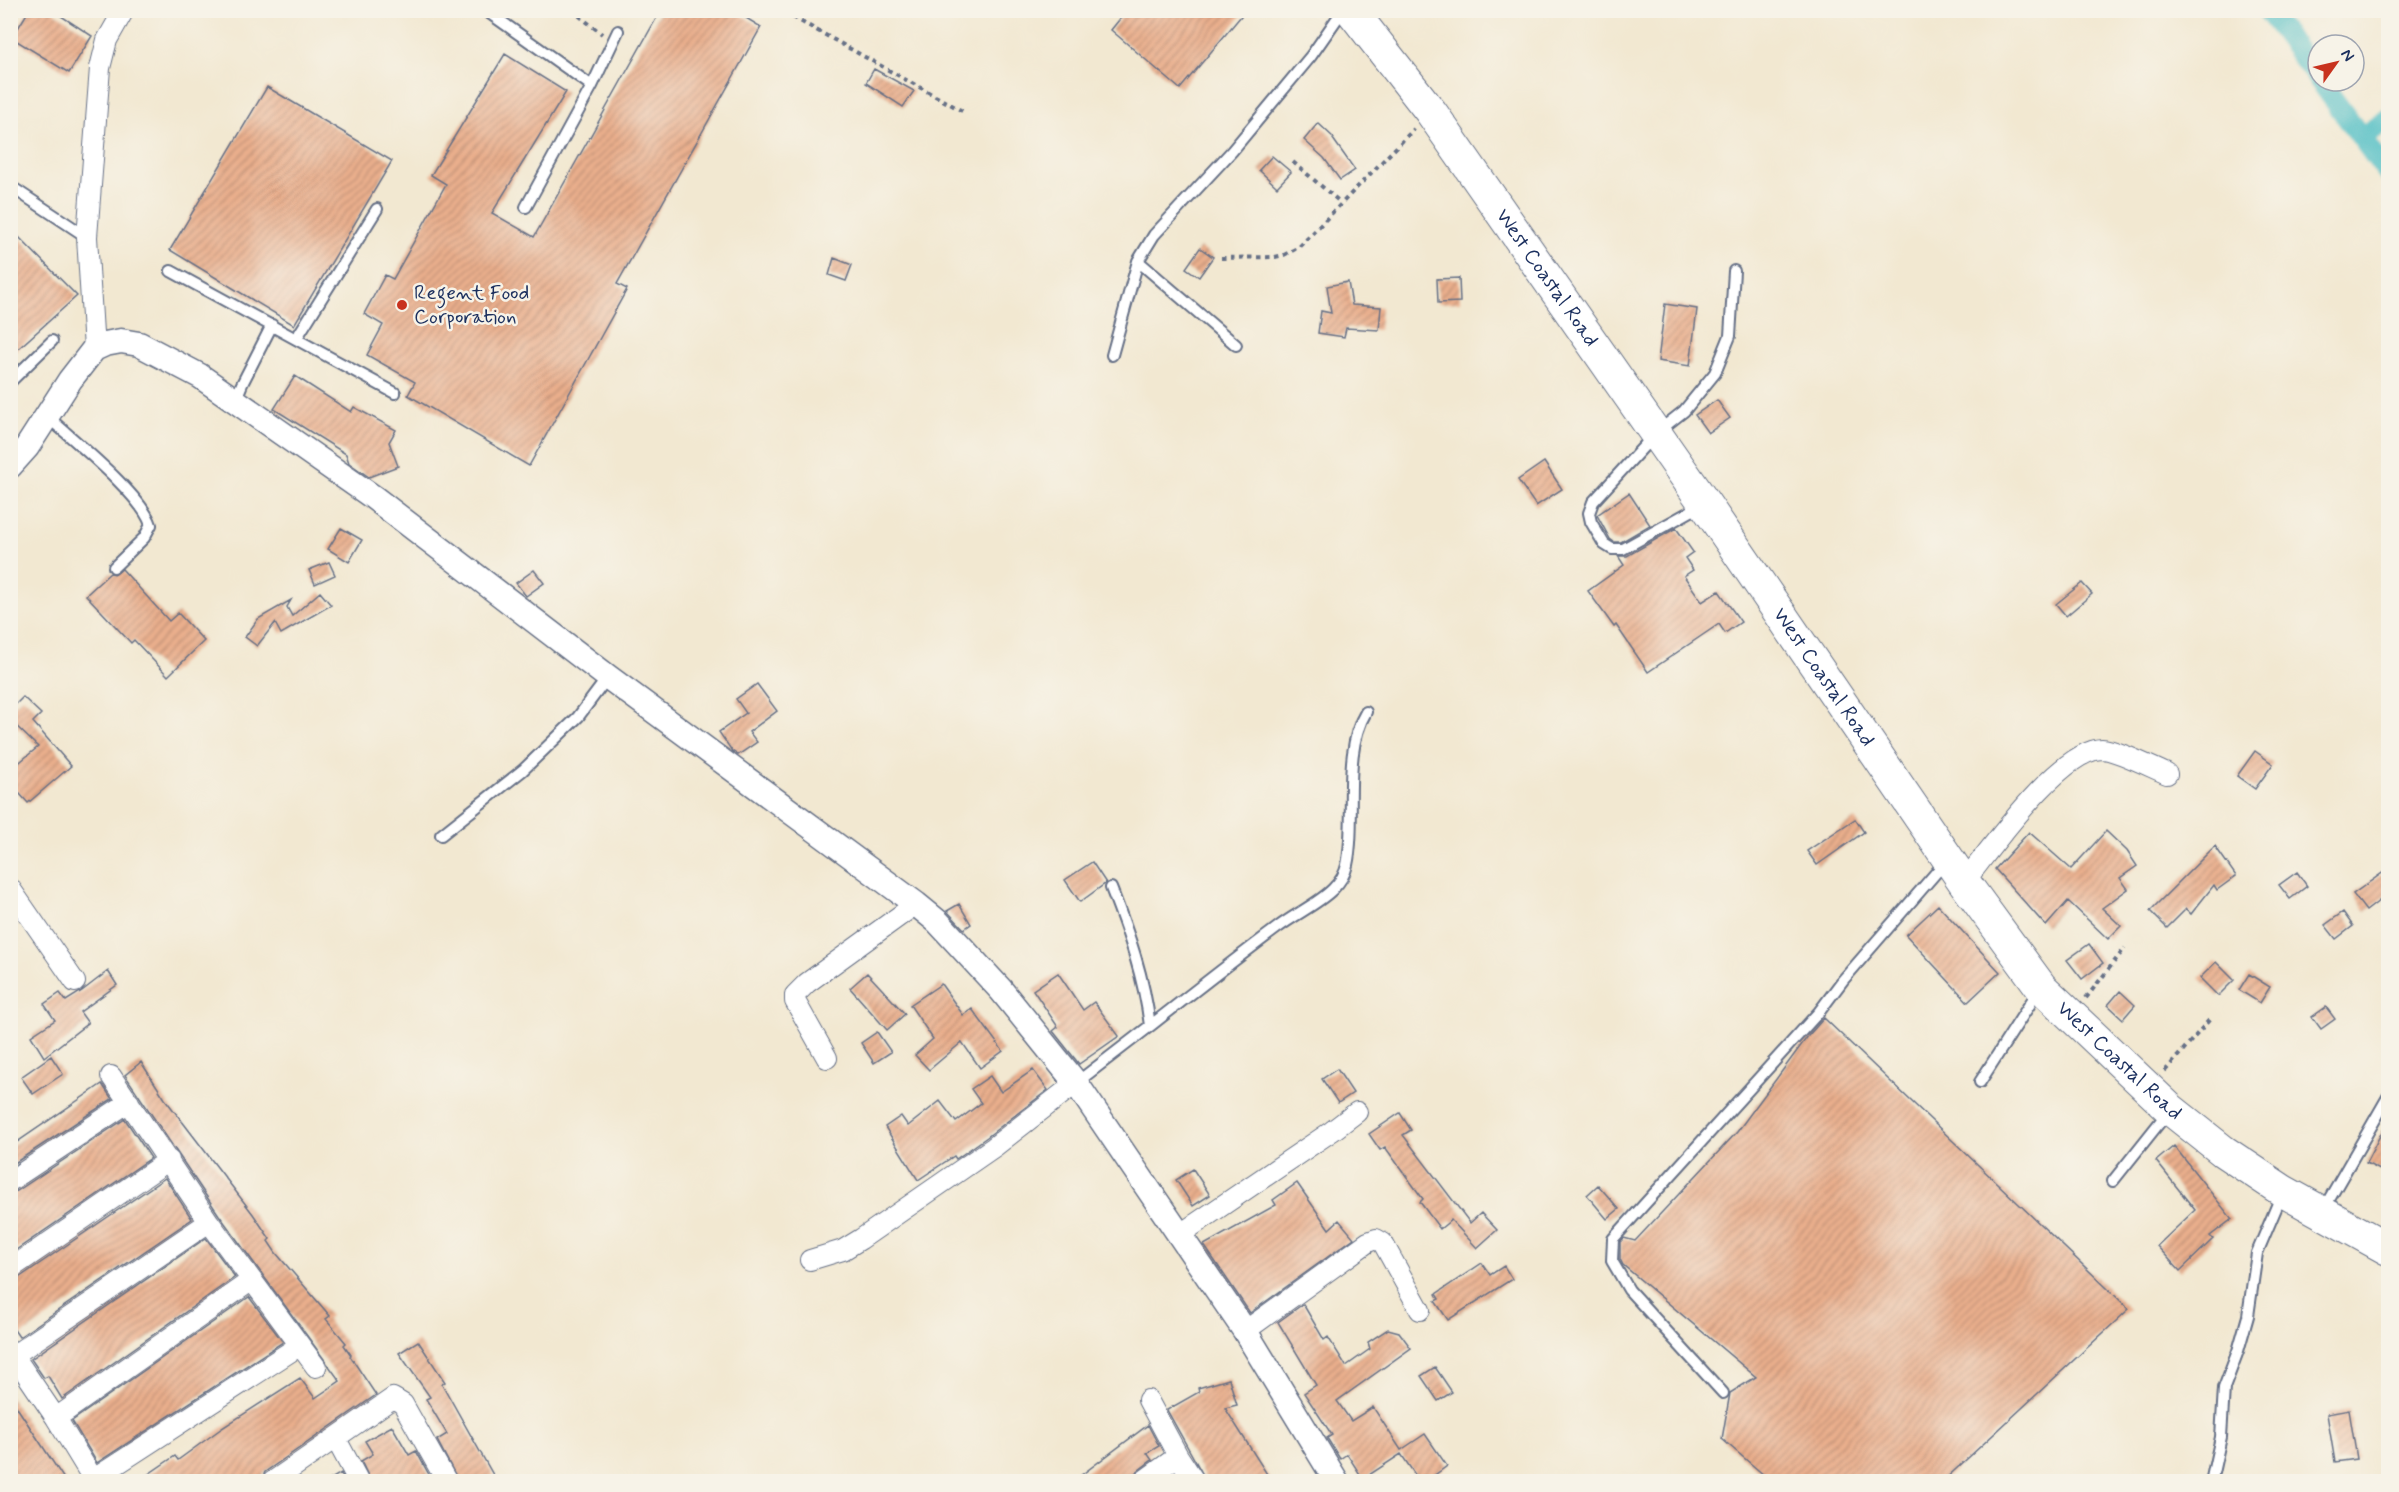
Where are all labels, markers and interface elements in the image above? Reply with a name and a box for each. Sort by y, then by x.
north arrow [2306,33,2366,93]
text: N [2336,45,2359,66]
street label: West Coastal Road [1489,203,1605,353]
place label: Regent Food Corporation [414,279,530,331]
marker: Regent Food Corporation [395,298,409,312]
street label: West Coastal Road [1766,602,1881,752]
street label: West Coastal Road [2051,995,2188,1127]

